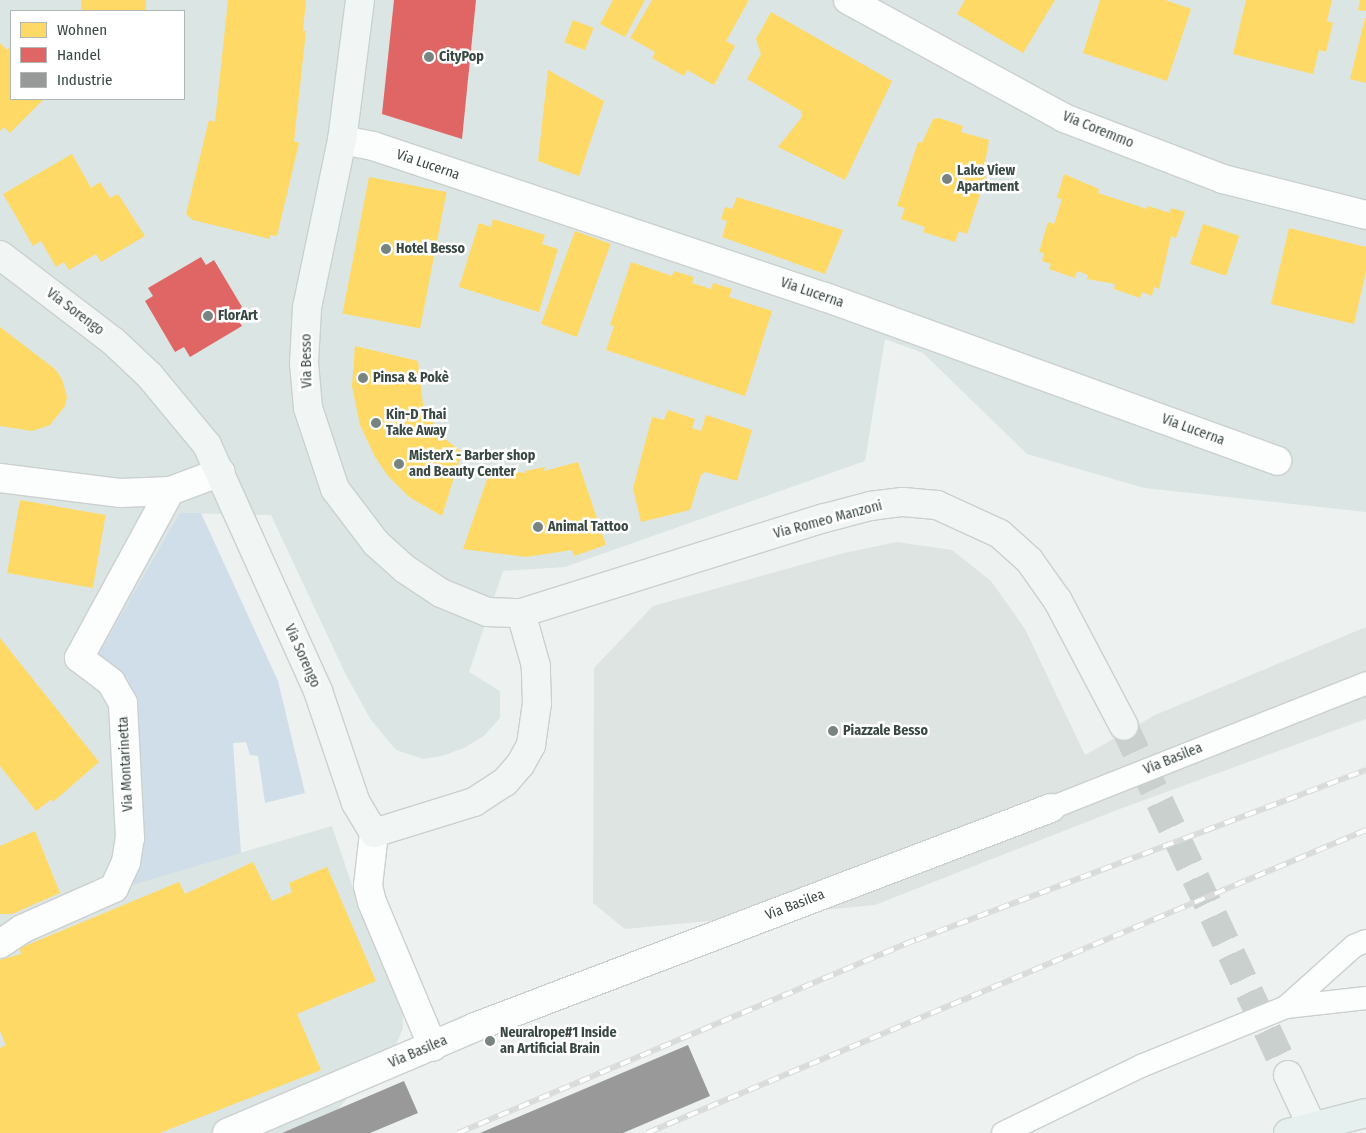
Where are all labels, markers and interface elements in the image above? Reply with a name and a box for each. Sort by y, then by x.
legend [10,10,185,100]
text: Wohnen [57,21,107,39]
text: Handel [57,46,101,64]
place label: CityPop [439,49,484,65]
marker: CityPop [423,51,435,63]
text: Industrie [57,71,112,89]
street label: Via Coremmo [1060,108,1136,152]
street label: Via Lucerna [394,146,462,184]
place label: Lake View Apartment [957,163,1019,196]
marker: Lake View Apartment [941,173,953,185]
place label: Hotel Besso [396,241,465,257]
marker: Hotel Besso [380,243,392,255]
street label: Via Lucerna [778,274,846,312]
street label: Via Sorengo [43,285,107,339]
place label: FlorArt [218,308,258,324]
marker: FlorArt [202,310,214,322]
street label: Via Besso [298,334,316,388]
place label: Pinsa & Pokè [373,370,449,386]
marker: Pinsa & Pokè [357,372,369,384]
place label: Kin-D Thai Take Away [386,407,446,440]
street label: Via Lucerna [1159,411,1227,449]
marker: Kin-D Thai Take Away [370,417,382,429]
place label: MisterX - Barber shop and Beauty Center [409,448,535,481]
marker: MisterX - Barber shop and Beauty Center [393,458,405,470]
street label: Via Romeo Manzoni [772,497,884,543]
place label: Animal Tattoo [548,519,628,535]
marker: Animal Tattoo [532,521,544,533]
street label: Via Sorengo [281,622,323,690]
street label: Via Montarinetta [115,716,137,812]
place label: Piazzale Besso [843,723,928,739]
marker: Piazzale Besso [827,725,839,737]
street label: Via Basilea [1141,740,1205,778]
street label: Via Basilea [763,886,827,924]
place label: Neuralrope#1 Inside an Artificial Brain [500,1025,617,1058]
street label: Via Basilea [386,1032,450,1072]
marker: Neuralrope#1 Inside an Artificial Brain [484,1035,496,1047]

